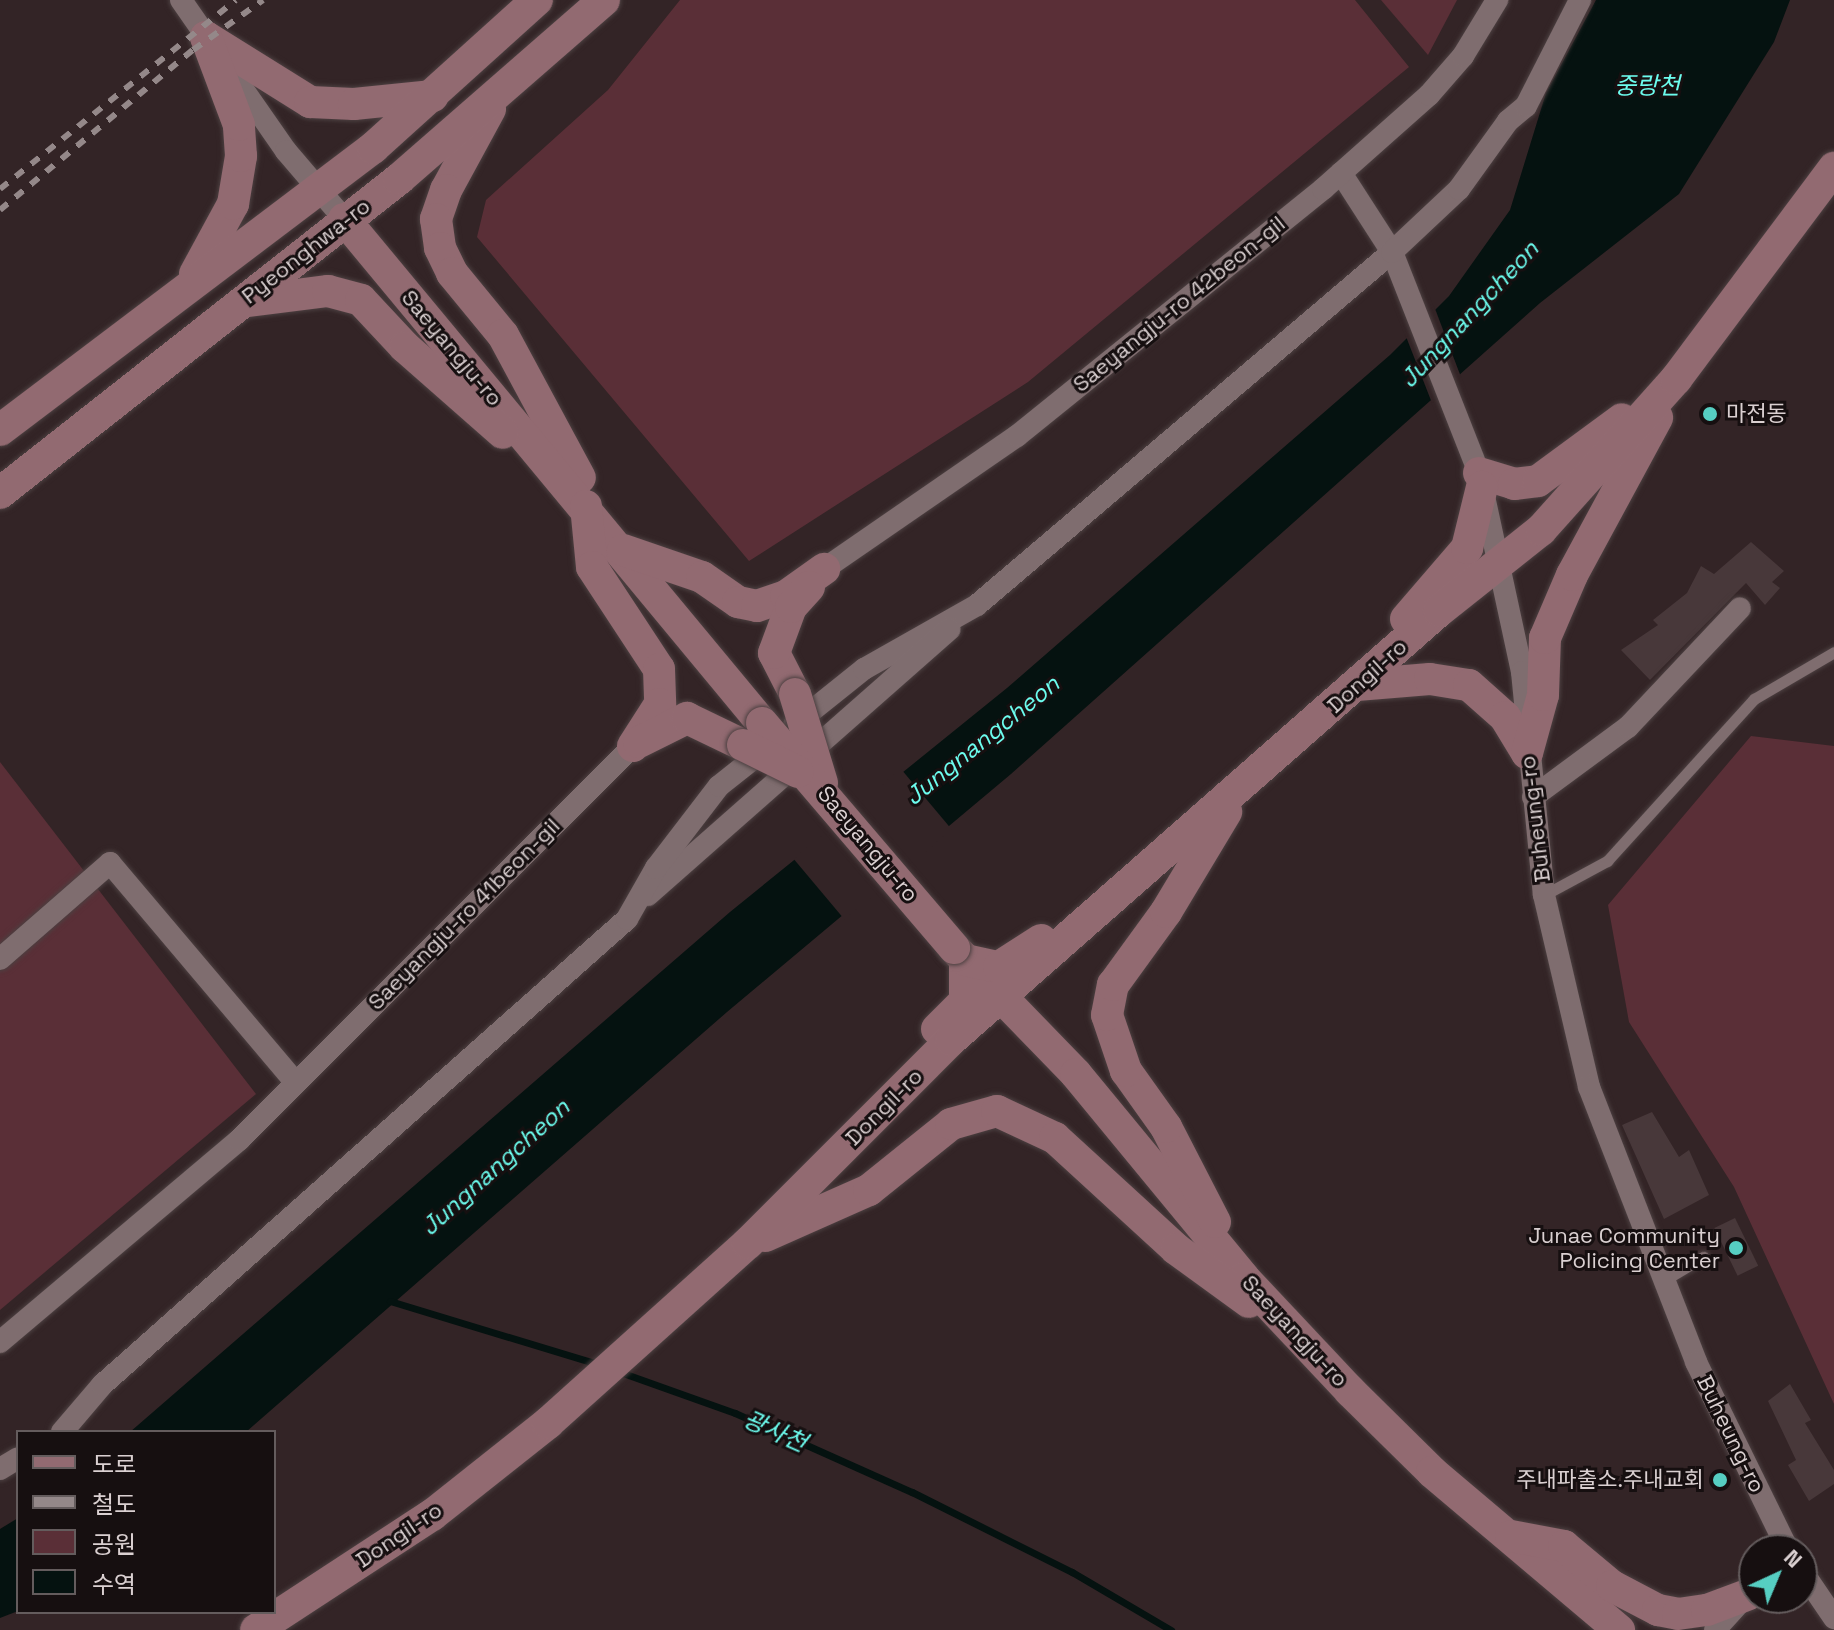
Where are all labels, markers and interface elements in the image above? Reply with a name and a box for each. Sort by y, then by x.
water label: 중랑천 [1614,72,1680,100]
street label: Pyeonghwa-ro [237,193,375,309]
street label: Saeyangju-ro 42beon-gil [1068,210,1290,398]
water label: Jungnangcheon [1394,235,1544,393]
street label: Saeyangju-ro [396,285,508,411]
place label: 마전동 [1726,401,1787,427]
marker: 마전동 [1701,405,1719,423]
street label: Dongil-ro [1322,633,1412,719]
water label: Jungnangcheon [899,669,1065,811]
street label: Buheung-ro [1514,754,1556,884]
street label: Saeyangju-ro [812,781,924,907]
street label: Saeyangju-ro 41beon-gil [363,813,565,1015]
street label: Dongil-ro [840,1063,928,1151]
water label: Jungnangcheon [415,1093,575,1241]
place label: Junae Community Policing Center [1528,1222,1720,1274]
marker: Junae Community Policing Center [1727,1239,1745,1257]
street label: Saeyangju-ro [1237,1270,1353,1392]
street label: Buheung-ro [1691,1371,1771,1497]
water label: 광사천 [739,1404,811,1458]
legend [16,1430,276,1614]
text: 도로 [92,1449,136,1480]
place label: 주내파출소.주내교회 [1516,1467,1704,1493]
marker: 주내파출소.주내교회 [1711,1471,1729,1489]
text: 철도 [92,1489,136,1520]
street label: Dongil-ro [351,1497,447,1573]
text: 공원 [92,1529,136,1560]
north arrow [1738,1534,1818,1614]
text: N [1778,1543,1808,1573]
text: 수역 [92,1569,136,1600]

